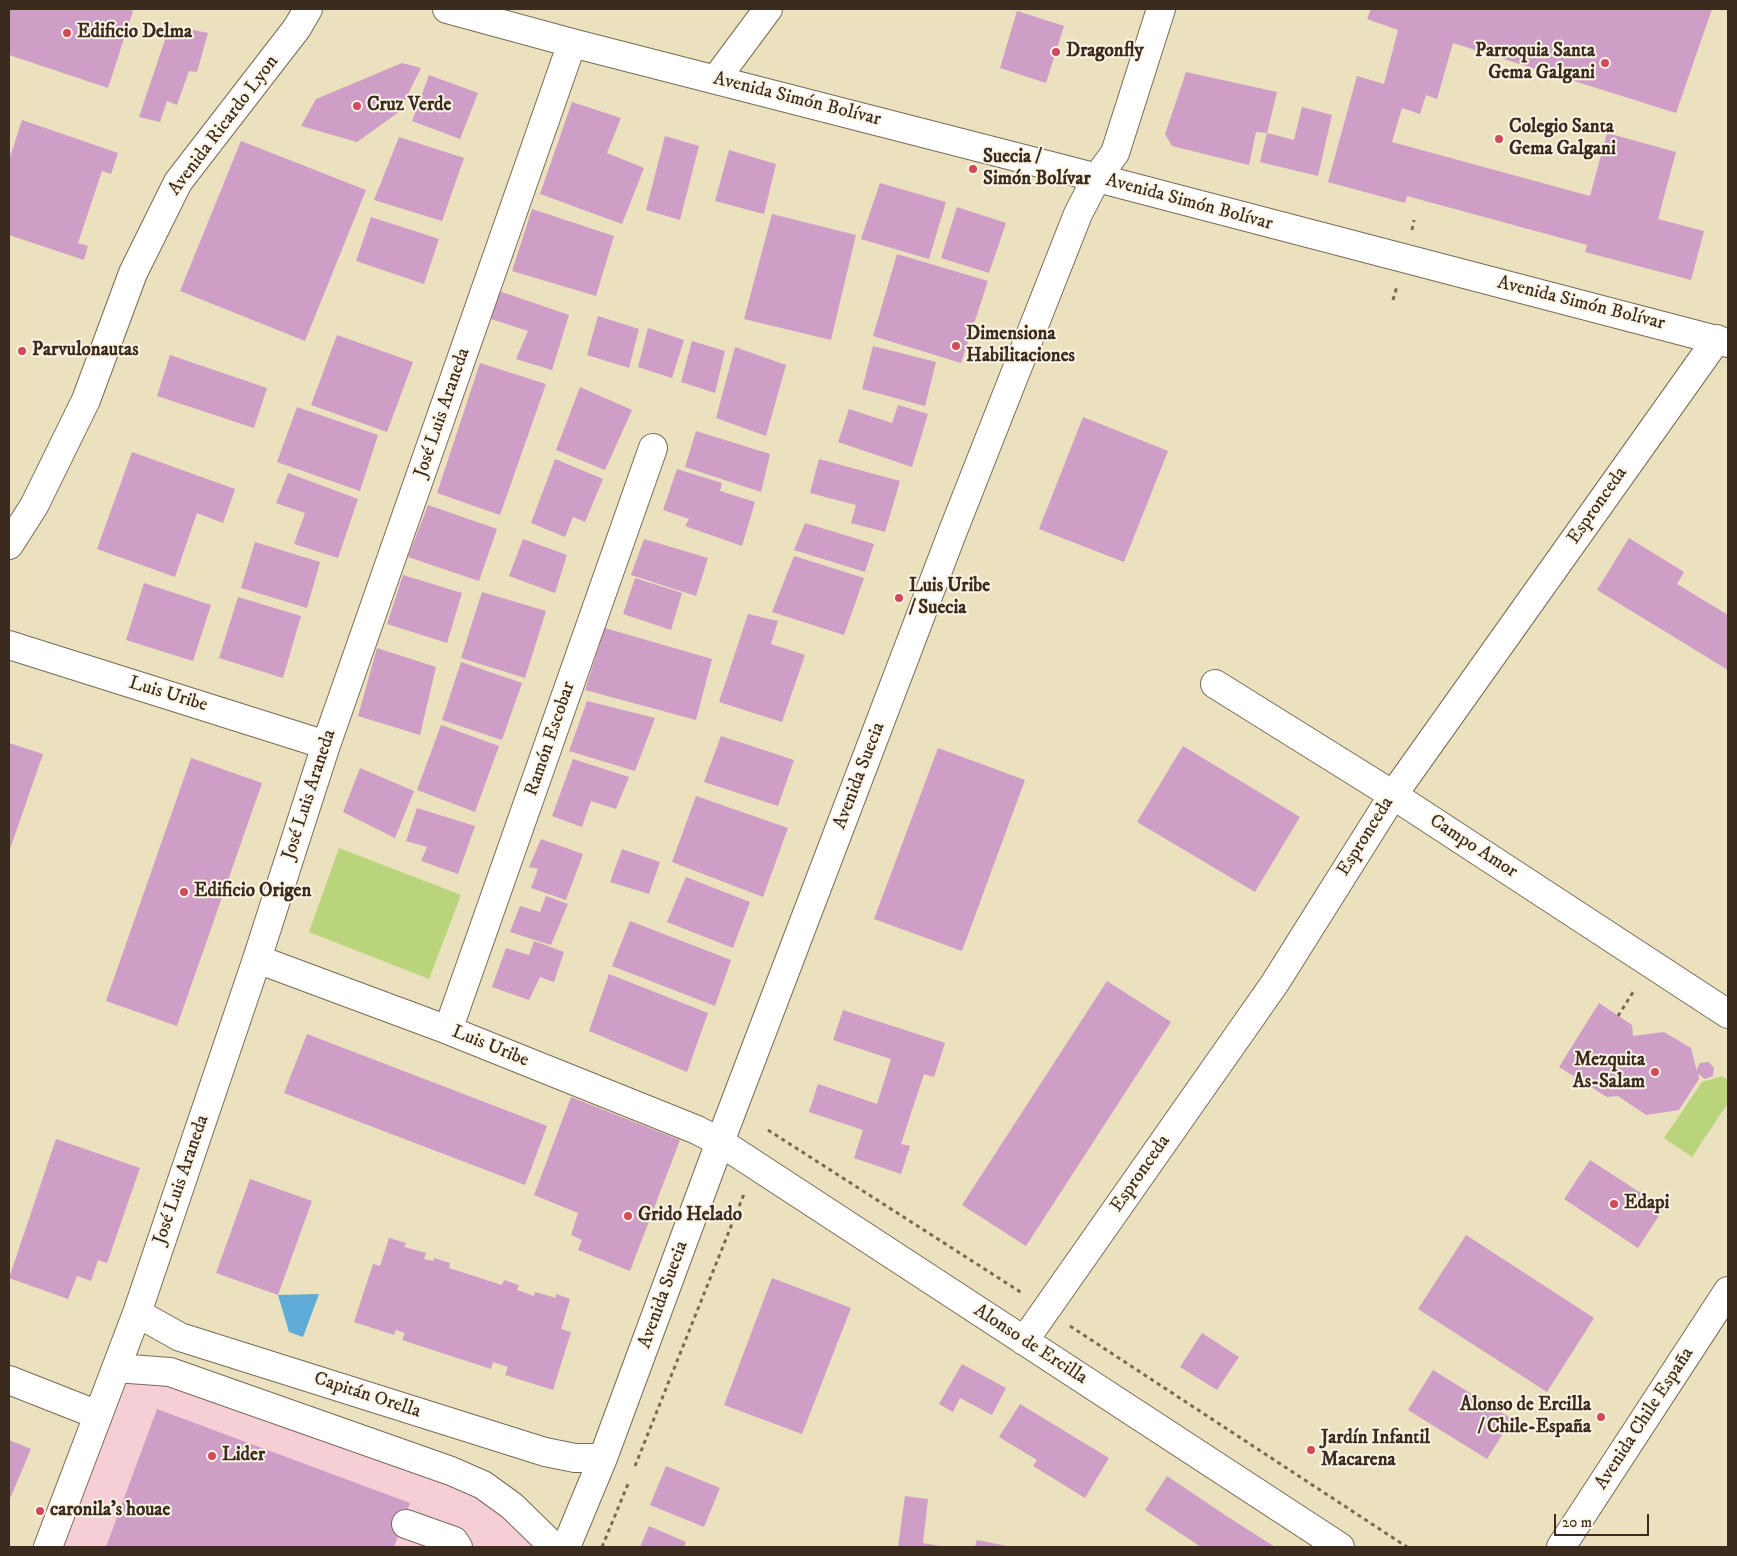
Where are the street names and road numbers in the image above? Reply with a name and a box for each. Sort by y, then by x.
street label: Avenida Ricardo Lyon [164,51,284,201]
street label: Avenida Simón Bolívar [711,68,883,132]
street label: Avenida Simón Bolívar [1103,170,1275,236]
street label: Avenida Simón Bolívar [1495,272,1667,336]
street label: José Luis Araneda [410,345,476,481]
street label: Espronceda [1563,463,1633,549]
street label: Luis Uribe [126,672,210,718]
street label: Ramón Escobar [521,679,581,799]
street label: Avenida Suecia [829,719,891,833]
street label: José Luis Araneda [278,727,342,863]
street label: Espronceda [1333,793,1399,881]
street label: Campo Amor [1425,810,1521,884]
street label: Luis Uribe [448,1021,532,1073]
street label: José Luis Araneda [149,1112,215,1248]
street label: Espronceda [1106,1131,1176,1217]
street label: Avenida Suecia [634,1238,694,1352]
street label: Alonso de Ercilla [969,1300,1091,1390]
street label: Avenida Chile España [1591,1344,1699,1494]
street label: Capitán Orella [311,1368,423,1424]

